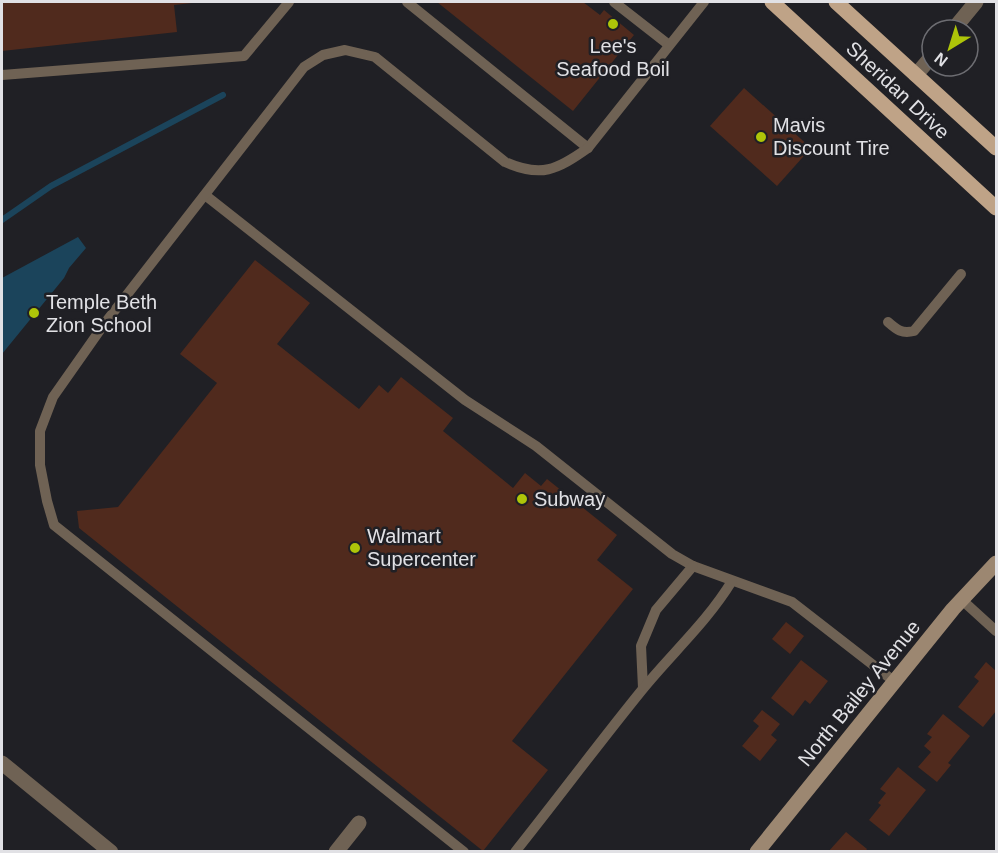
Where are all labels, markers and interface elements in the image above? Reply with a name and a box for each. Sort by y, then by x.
marker: Lee's Seafood Boil [606,17,620,31]
north arrow [920,18,980,78]
place label: Lee's Seafood Boil [556,35,670,80]
street label: Sheridan Drive [842,37,954,143]
text: N [931,49,951,70]
place label: Mavis Discount Tire [773,114,890,159]
marker: Mavis Discount Tire [754,130,768,144]
place label: Temple Beth Zion School [46,291,157,336]
marker: Temple Beth Zion School [27,306,41,320]
place label: Subway [534,488,605,510]
marker: Subway [515,492,529,506]
place label: Walmart Supercenter [367,525,476,570]
marker: Walmart Supercenter [348,541,362,555]
street label: North Bailey Avenue [794,616,924,770]

